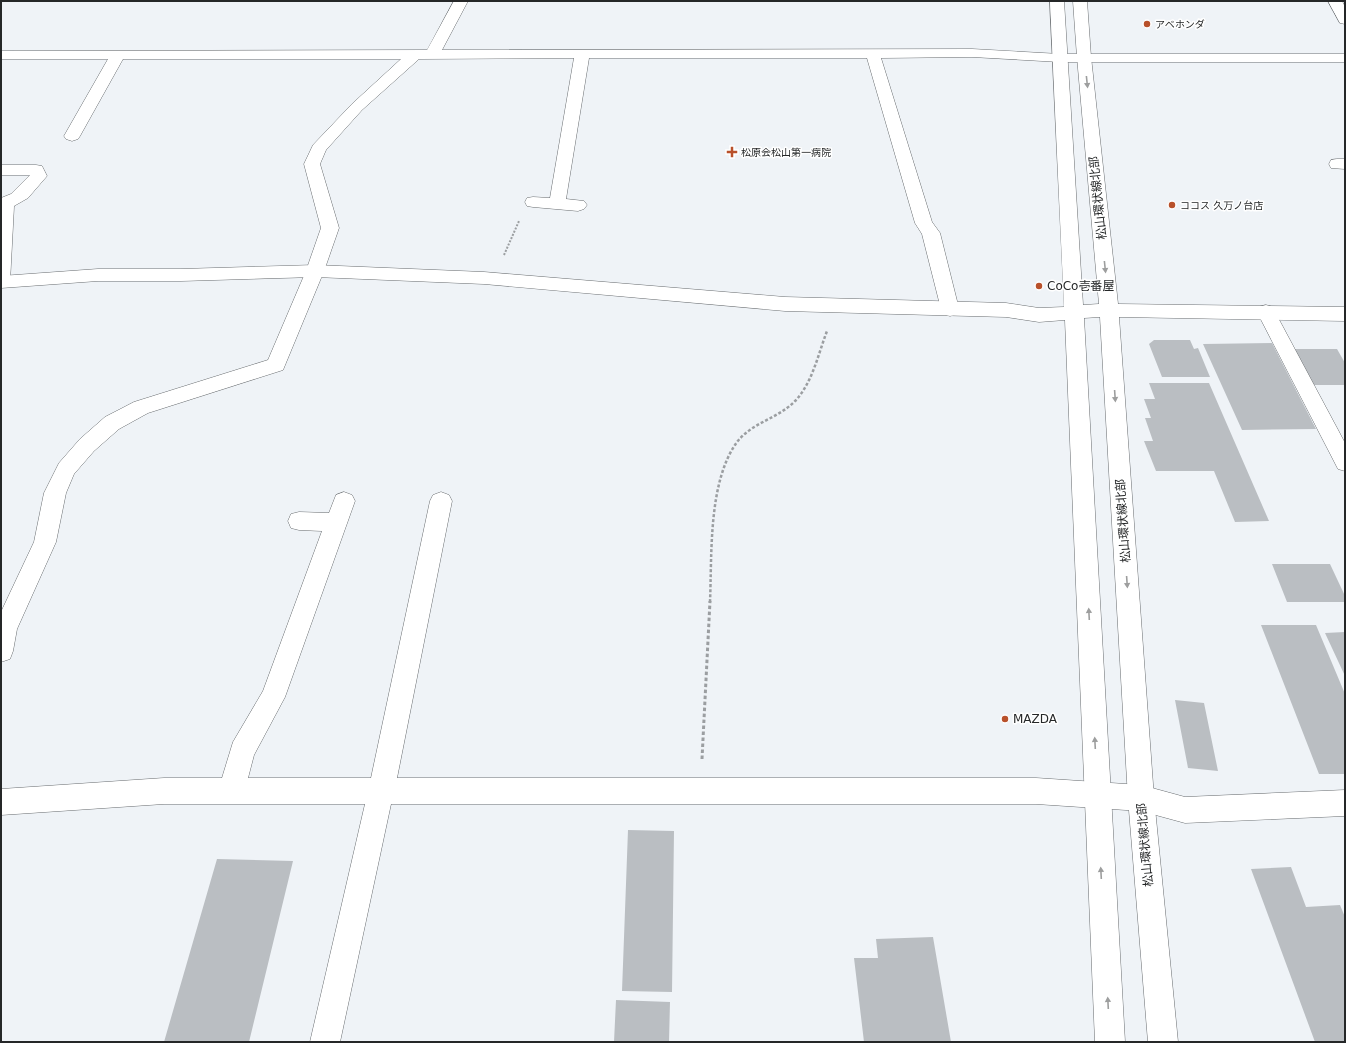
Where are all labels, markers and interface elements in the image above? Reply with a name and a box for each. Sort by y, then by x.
marker: アベホンダ [1142,19,1152,29]
place label: アベホンダ [1155,19,1205,30]
one-way arrow [1083,76,1090,88]
marker: 松原会松山第一病院 [726,146,738,158]
place label: 松原会松山第一病院 [741,147,831,158]
street label: 松山環状線北部 [1087,155,1109,241]
marker: ココス 久万ノ台店 [1167,200,1177,210]
place label: ココス 久万ノ台店 [1180,200,1263,211]
one-way arrow [1101,261,1108,273]
place label: CoCo壱番屋 [1047,279,1114,293]
marker: CoCo壱番屋 [1034,281,1044,291]
one-way arrow [1111,390,1118,402]
street label: 松山環状線北部 [1113,479,1133,563]
one-way arrow [1123,576,1130,588]
one-way arrow [1085,608,1092,620]
place label: MAZDA [1013,712,1058,726]
marker: MAZDA [1000,714,1010,724]
one-way arrow [1092,736,1098,749]
street label: 松山環状線北部 [1134,803,1156,887]
one-way arrow [1098,867,1105,879]
one-way arrow [1104,997,1111,1009]

